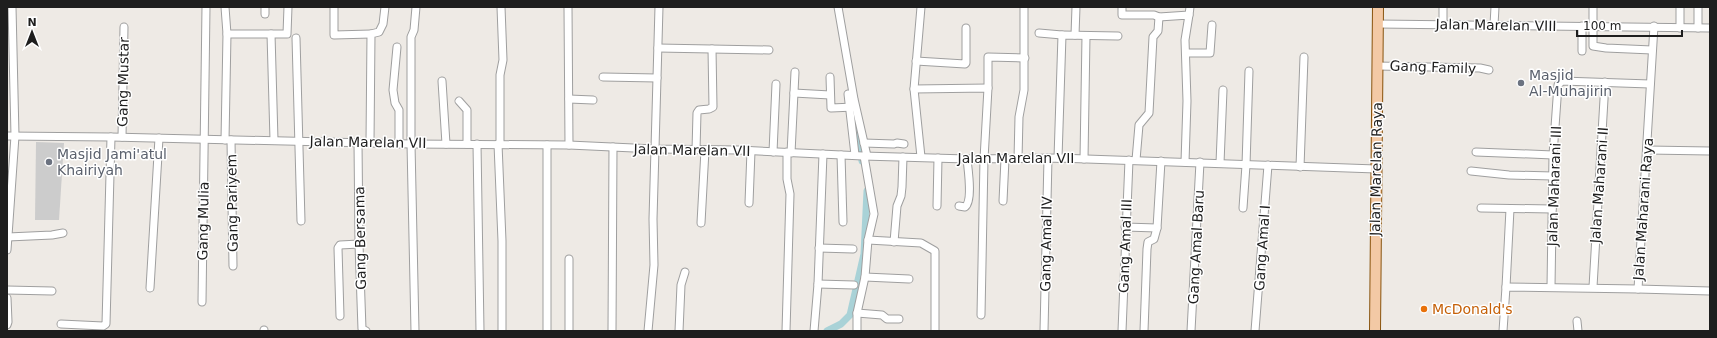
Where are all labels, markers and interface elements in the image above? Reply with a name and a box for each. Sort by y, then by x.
north arrow [12,12,52,52]
scale bar [1577,12,1682,38]
text: N [27,16,37,29]
street label: Jalan Marelan VIII [1434,16,1557,34]
text: 100 m [1583,19,1621,33]
street label: Gang Mustar [114,37,132,127]
street label: Gang Family [1389,57,1477,77]
place label: Masjid Al-Muhajirin [1529,67,1612,99]
marker: Masjid Al-Muhajirin [1516,78,1526,88]
street label: Jalan Marelan Raya [1367,102,1385,237]
street label: Jalan Maharani III [1544,125,1564,248]
street label: Jalan Maharani II [1587,126,1611,245]
street label: Jalan Marelan VII [308,133,427,151]
street label: Jalan Maharani Raya [1630,137,1656,282]
street label: Jalan Marelan VII [632,141,751,159]
place label: Masjid Jami'atul Khairiyah [57,146,167,178]
street label: Jalan Marelan VII [957,150,1074,166]
street label: Gang Pariyem [223,154,241,252]
marker: Masjid Jami'atul Khairiyah [44,157,54,167]
street label: Gang Mulia [194,181,212,261]
street label: Gang Bersama [351,186,369,290]
street label: Gang Amal Baru [1185,189,1207,305]
street label: Gang Amal IV [1037,196,1055,292]
street label: Gang Amal III [1115,199,1135,293]
street label: Gang Amal I [1251,205,1273,291]
place label: McDonald's [1432,301,1513,317]
marker: McDonald's [1419,304,1429,314]

